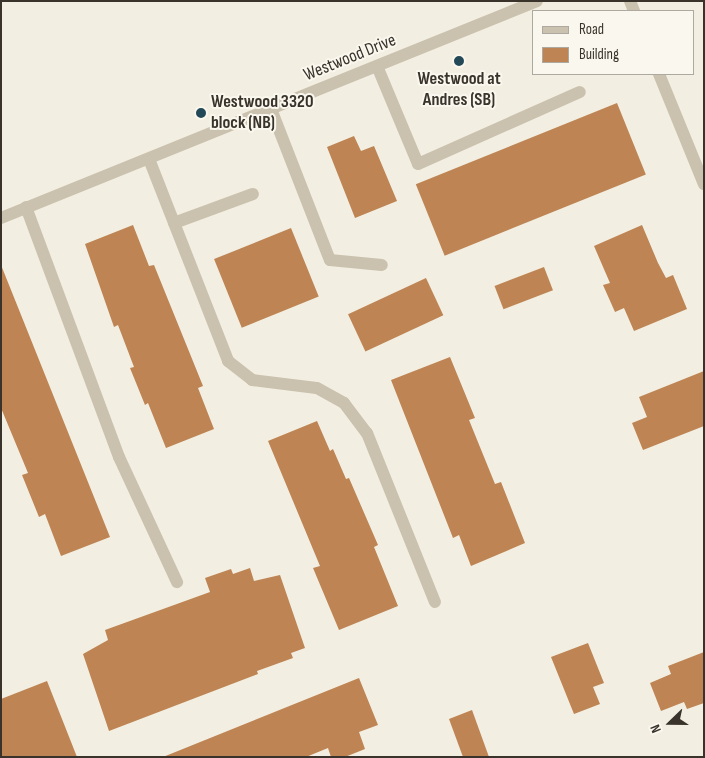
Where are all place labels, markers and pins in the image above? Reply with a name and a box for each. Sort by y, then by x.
marker: Westwood at Andres (SB) [453,55,465,67]
place label: Westwood at Andres (SB) [417,69,501,112]
place label: Westwood 3320 block (NB) [211,92,313,134]
marker: Westwood 3320 block (NB) [195,107,207,119]

